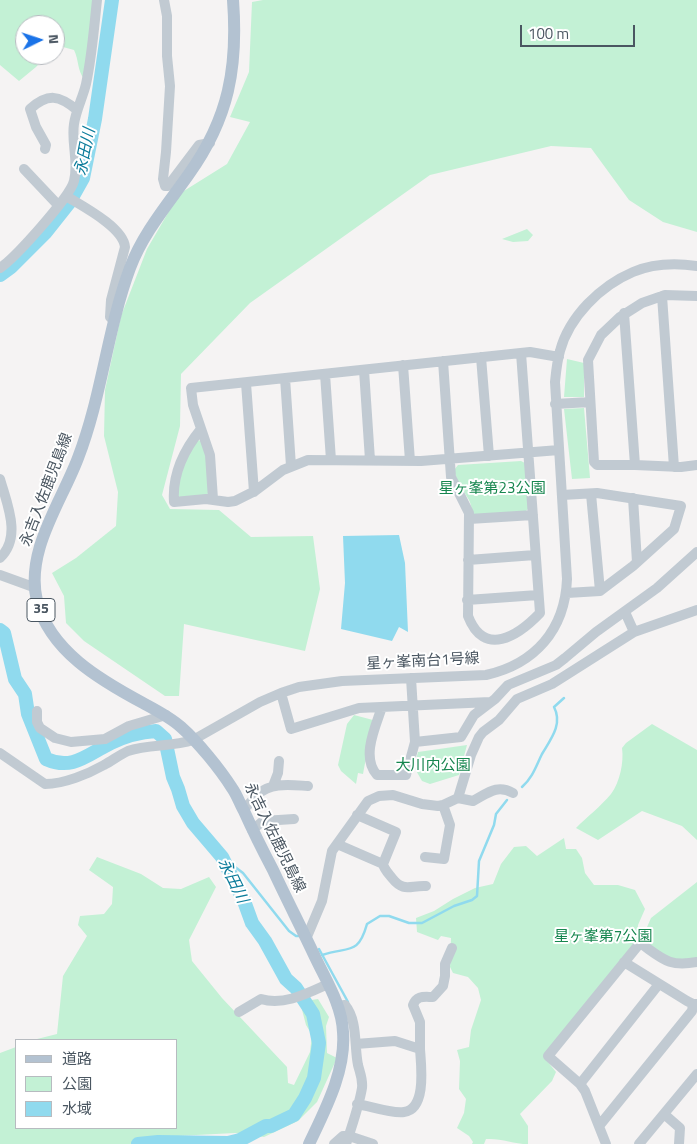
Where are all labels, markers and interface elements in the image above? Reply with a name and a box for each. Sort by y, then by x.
north arrow [15,15,65,65]
scale bar [522,15,637,47]
text: 100 m [528,22,569,45]
text: N [44,33,65,45]
water label: 永田川 [72,127,100,177]
street label: 永吉入佐鹿児島線 [17,431,77,549]
park label: 星ヶ峯第23公園 [439,480,545,498]
road number: 35 [27,598,55,622]
street label: 星ヶ峯南台1号線 [366,650,480,674]
park label: 大川内公園 [396,757,470,775]
street label: 永吉入佐鹿児島線 [240,780,308,896]
water label: 永田川 [213,855,251,907]
park label: 星ヶ峯第7公園 [554,928,652,946]
legend [15,1039,178,1129]
text: 道路 [62,1047,92,1070]
text: 公園 [62,1072,92,1095]
text: 水域 [62,1097,92,1120]

